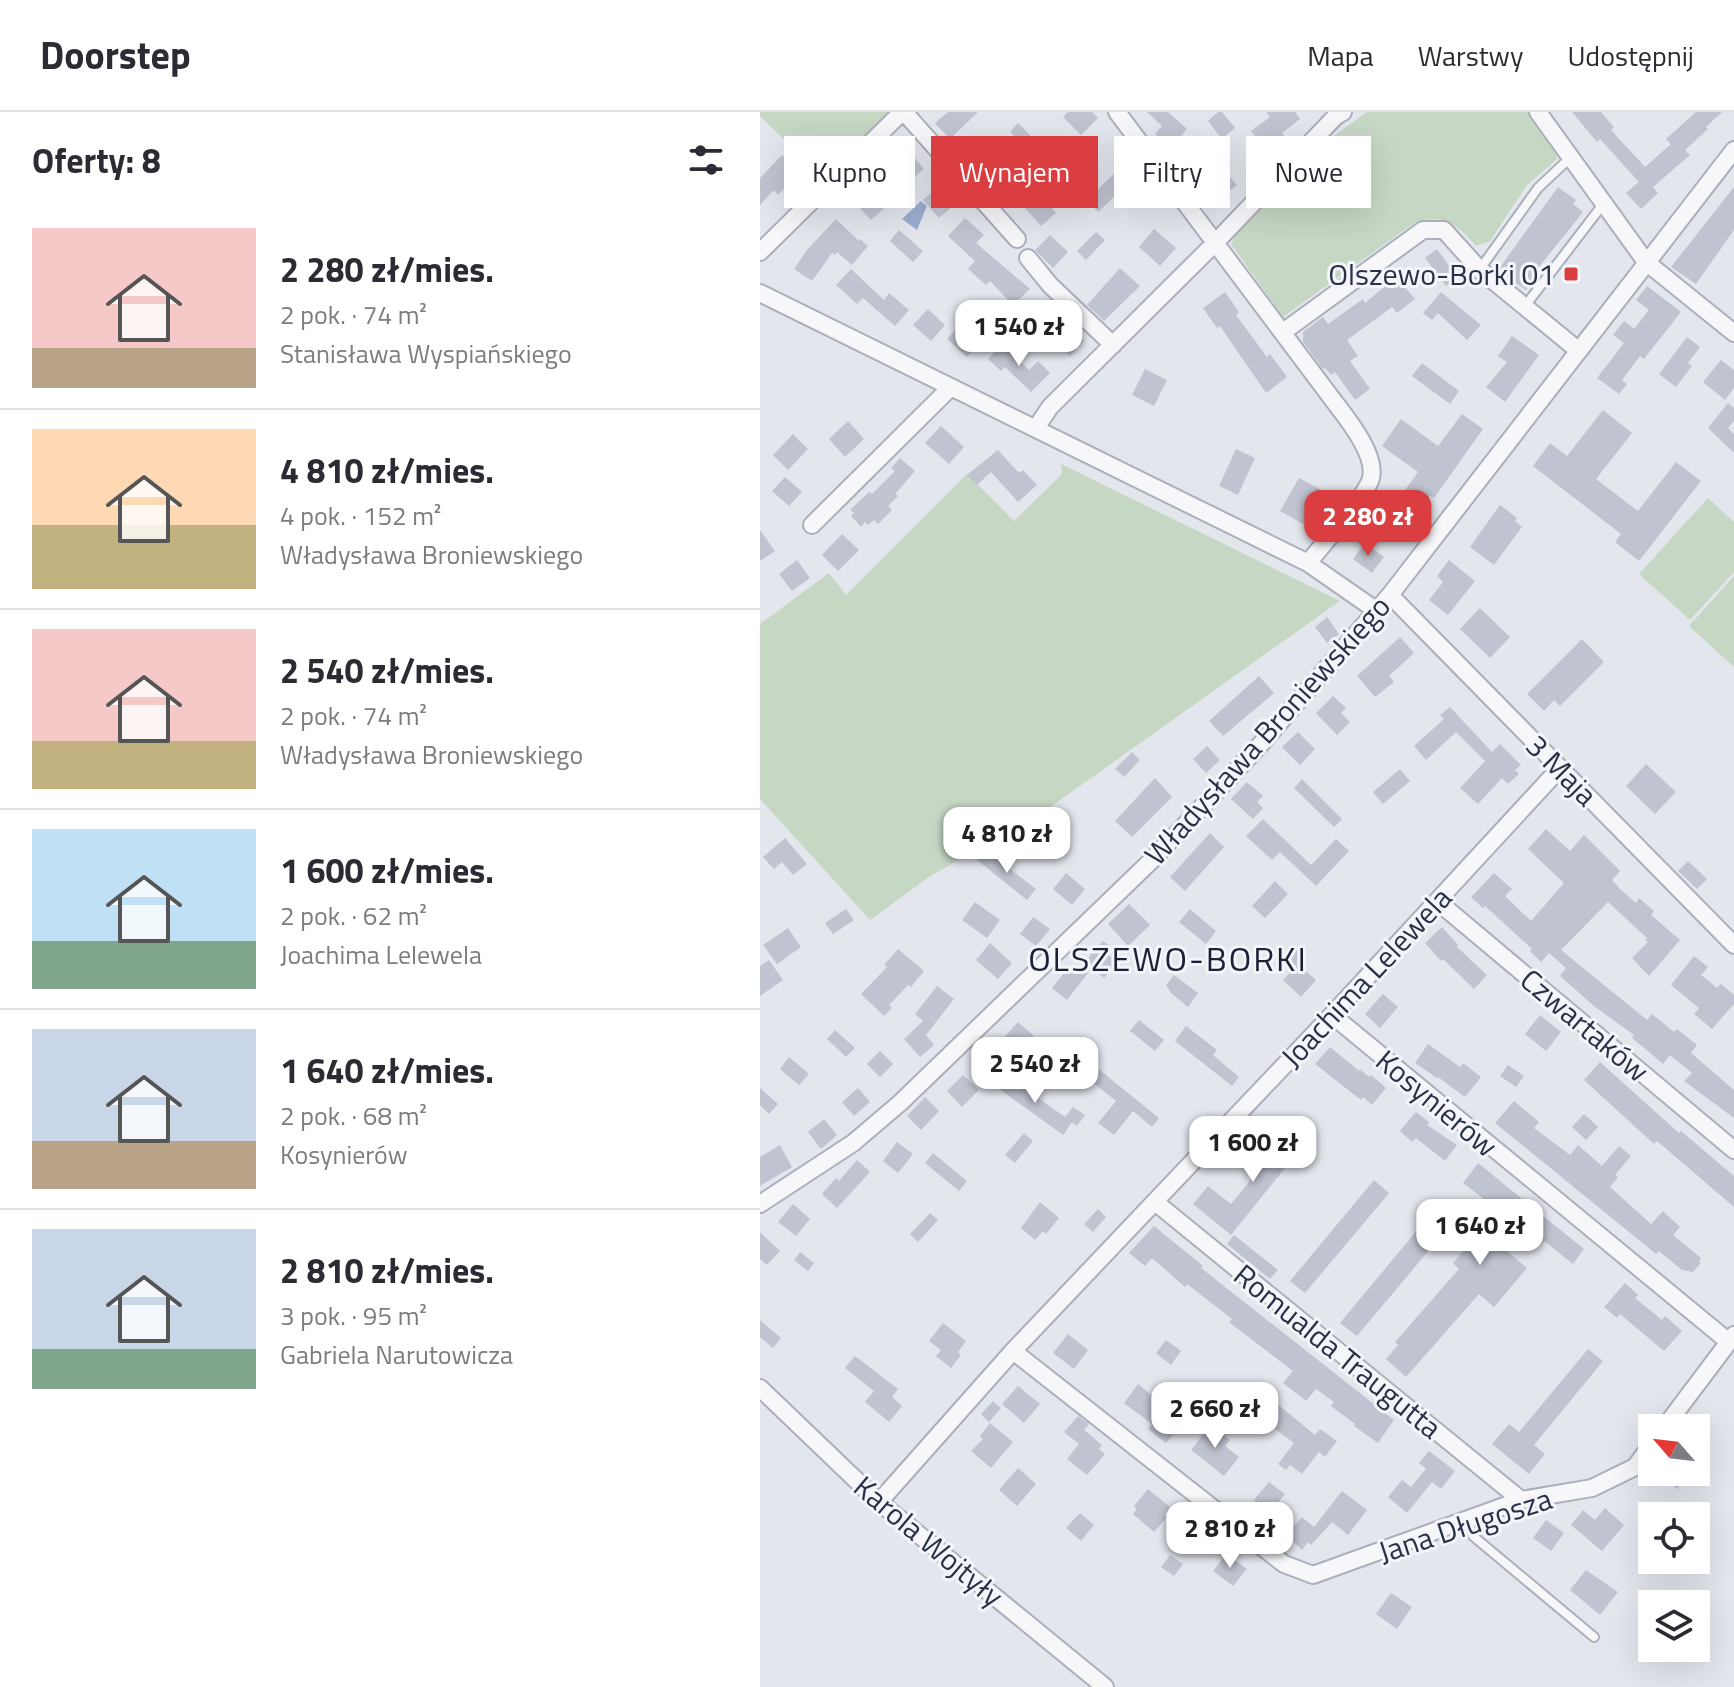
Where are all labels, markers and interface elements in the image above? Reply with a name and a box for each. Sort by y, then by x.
text: Doorstep [40,26,191,84]
text: Mapa [1307,34,1374,77]
text: Warstwy [1418,34,1523,77]
text: Udostępnij [1567,34,1694,77]
text: Oferty: 8 [32,134,161,186]
chip: Kupno [784,136,915,208]
chip: Wynajem [931,136,1098,208]
chip: Filtry [1114,136,1230,208]
chip: Nowe [1246,136,1371,208]
icon: filters [684,138,728,182]
text: 2 280 zł/mies. [280,243,494,295]
place label: Olszewo-Borki 01 [1328,251,1555,297]
icon: home [96,260,192,356]
marker: Olszewo-Borki 01 [1562,265,1580,283]
text: 2 pok. · 74 m² [280,295,427,334]
pin: 1 540 zł [936,300,1102,368]
text: 1 540 zł [973,306,1065,345]
text: Stanisława Wyspiańskiego [280,334,572,373]
text: 4 810 zł/mies. [280,444,494,496]
icon: home [96,461,192,557]
pin: 2 280 zł [1285,490,1451,558]
text: 4 pok. · 152 m² [280,496,441,535]
text: 2 280 zł [1322,496,1414,535]
text: Władysława Broniewskiego [280,535,583,574]
street label: Władysława Broniewskiego [1133,585,1401,875]
text: 2 540 zł/mies. [280,644,494,696]
icon: home [96,661,192,757]
text: 2 pok. · 74 m² [280,696,427,735]
street label: 3 Maja [1516,724,1608,816]
text: Władysława Broniewskiego [280,735,583,774]
pin: 4 810 zł [924,807,1090,875]
text: 4 810 zł [961,813,1053,852]
text: 1 600 zł/mies. [280,844,494,896]
icon: home [96,861,192,957]
street label: Joachima Lelewela [1270,876,1462,1078]
text: 2 pok. · 62 m² [280,896,427,935]
district label: OLSZEWO-BORKI [1028,932,1308,984]
text: Joachima Lelewela [280,935,482,974]
street label: Czwartaków [1510,957,1660,1093]
pin: 2 540 zł [952,1037,1118,1105]
street label: Kosynierów [1366,1038,1508,1168]
text: 2 540 zł [989,1043,1081,1082]
text: 1 640 zł/mies. [280,1044,494,1096]
icon: home [96,1061,192,1157]
text: 2 pok. · 68 m² [280,1096,427,1135]
pin: 1 600 zł [1170,1116,1336,1184]
text: 1 600 zł [1207,1122,1299,1161]
text: Kosynierów [280,1135,408,1174]
pin: 1 640 zł [1397,1199,1563,1267]
text: 1 640 zł [1434,1205,1526,1244]
text: 2 810 zł/mies. [280,1244,494,1296]
street label: Romualda Traugutta [1224,1252,1452,1450]
icon: home [96,1261,192,1357]
text: 3 pok. · 95 m² [280,1296,427,1335]
text: Gabriela Narutowicza [280,1335,513,1374]
pin: 2 660 zł [1132,1382,1298,1450]
text: 2 660 zł [1169,1388,1261,1427]
north arrow [1638,1414,1710,1486]
map controls [1638,1414,1710,1662]
street label: Karola Wojtyły [844,1464,1014,1618]
street label: Jana Długosza [1372,1475,1558,1575]
pin: 2 810 zł [1147,1502,1313,1570]
button: locate [1638,1502,1710,1574]
text: 2 810 zł [1184,1508,1276,1547]
button: layers [1638,1590,1710,1662]

